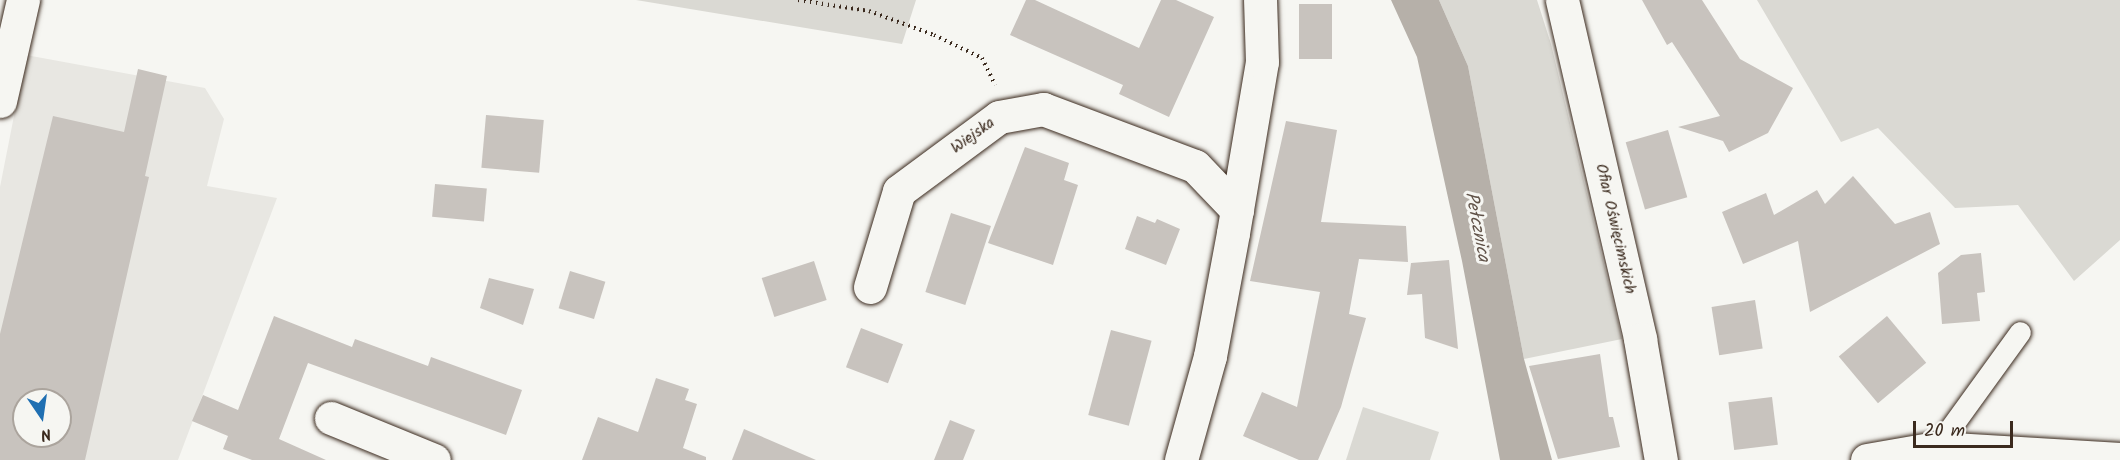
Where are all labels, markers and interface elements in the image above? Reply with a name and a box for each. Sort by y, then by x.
street label: Wiejska [947,114,999,158]
street label: Ofiar Oświęcimskich [1591,162,1639,296]
water label: Pełcznica [1459,190,1493,264]
north arrow [12,388,72,448]
scale bar [1916,409,2016,447]
text: 20 m [1924,417,1965,446]
text: N [38,421,53,447]

